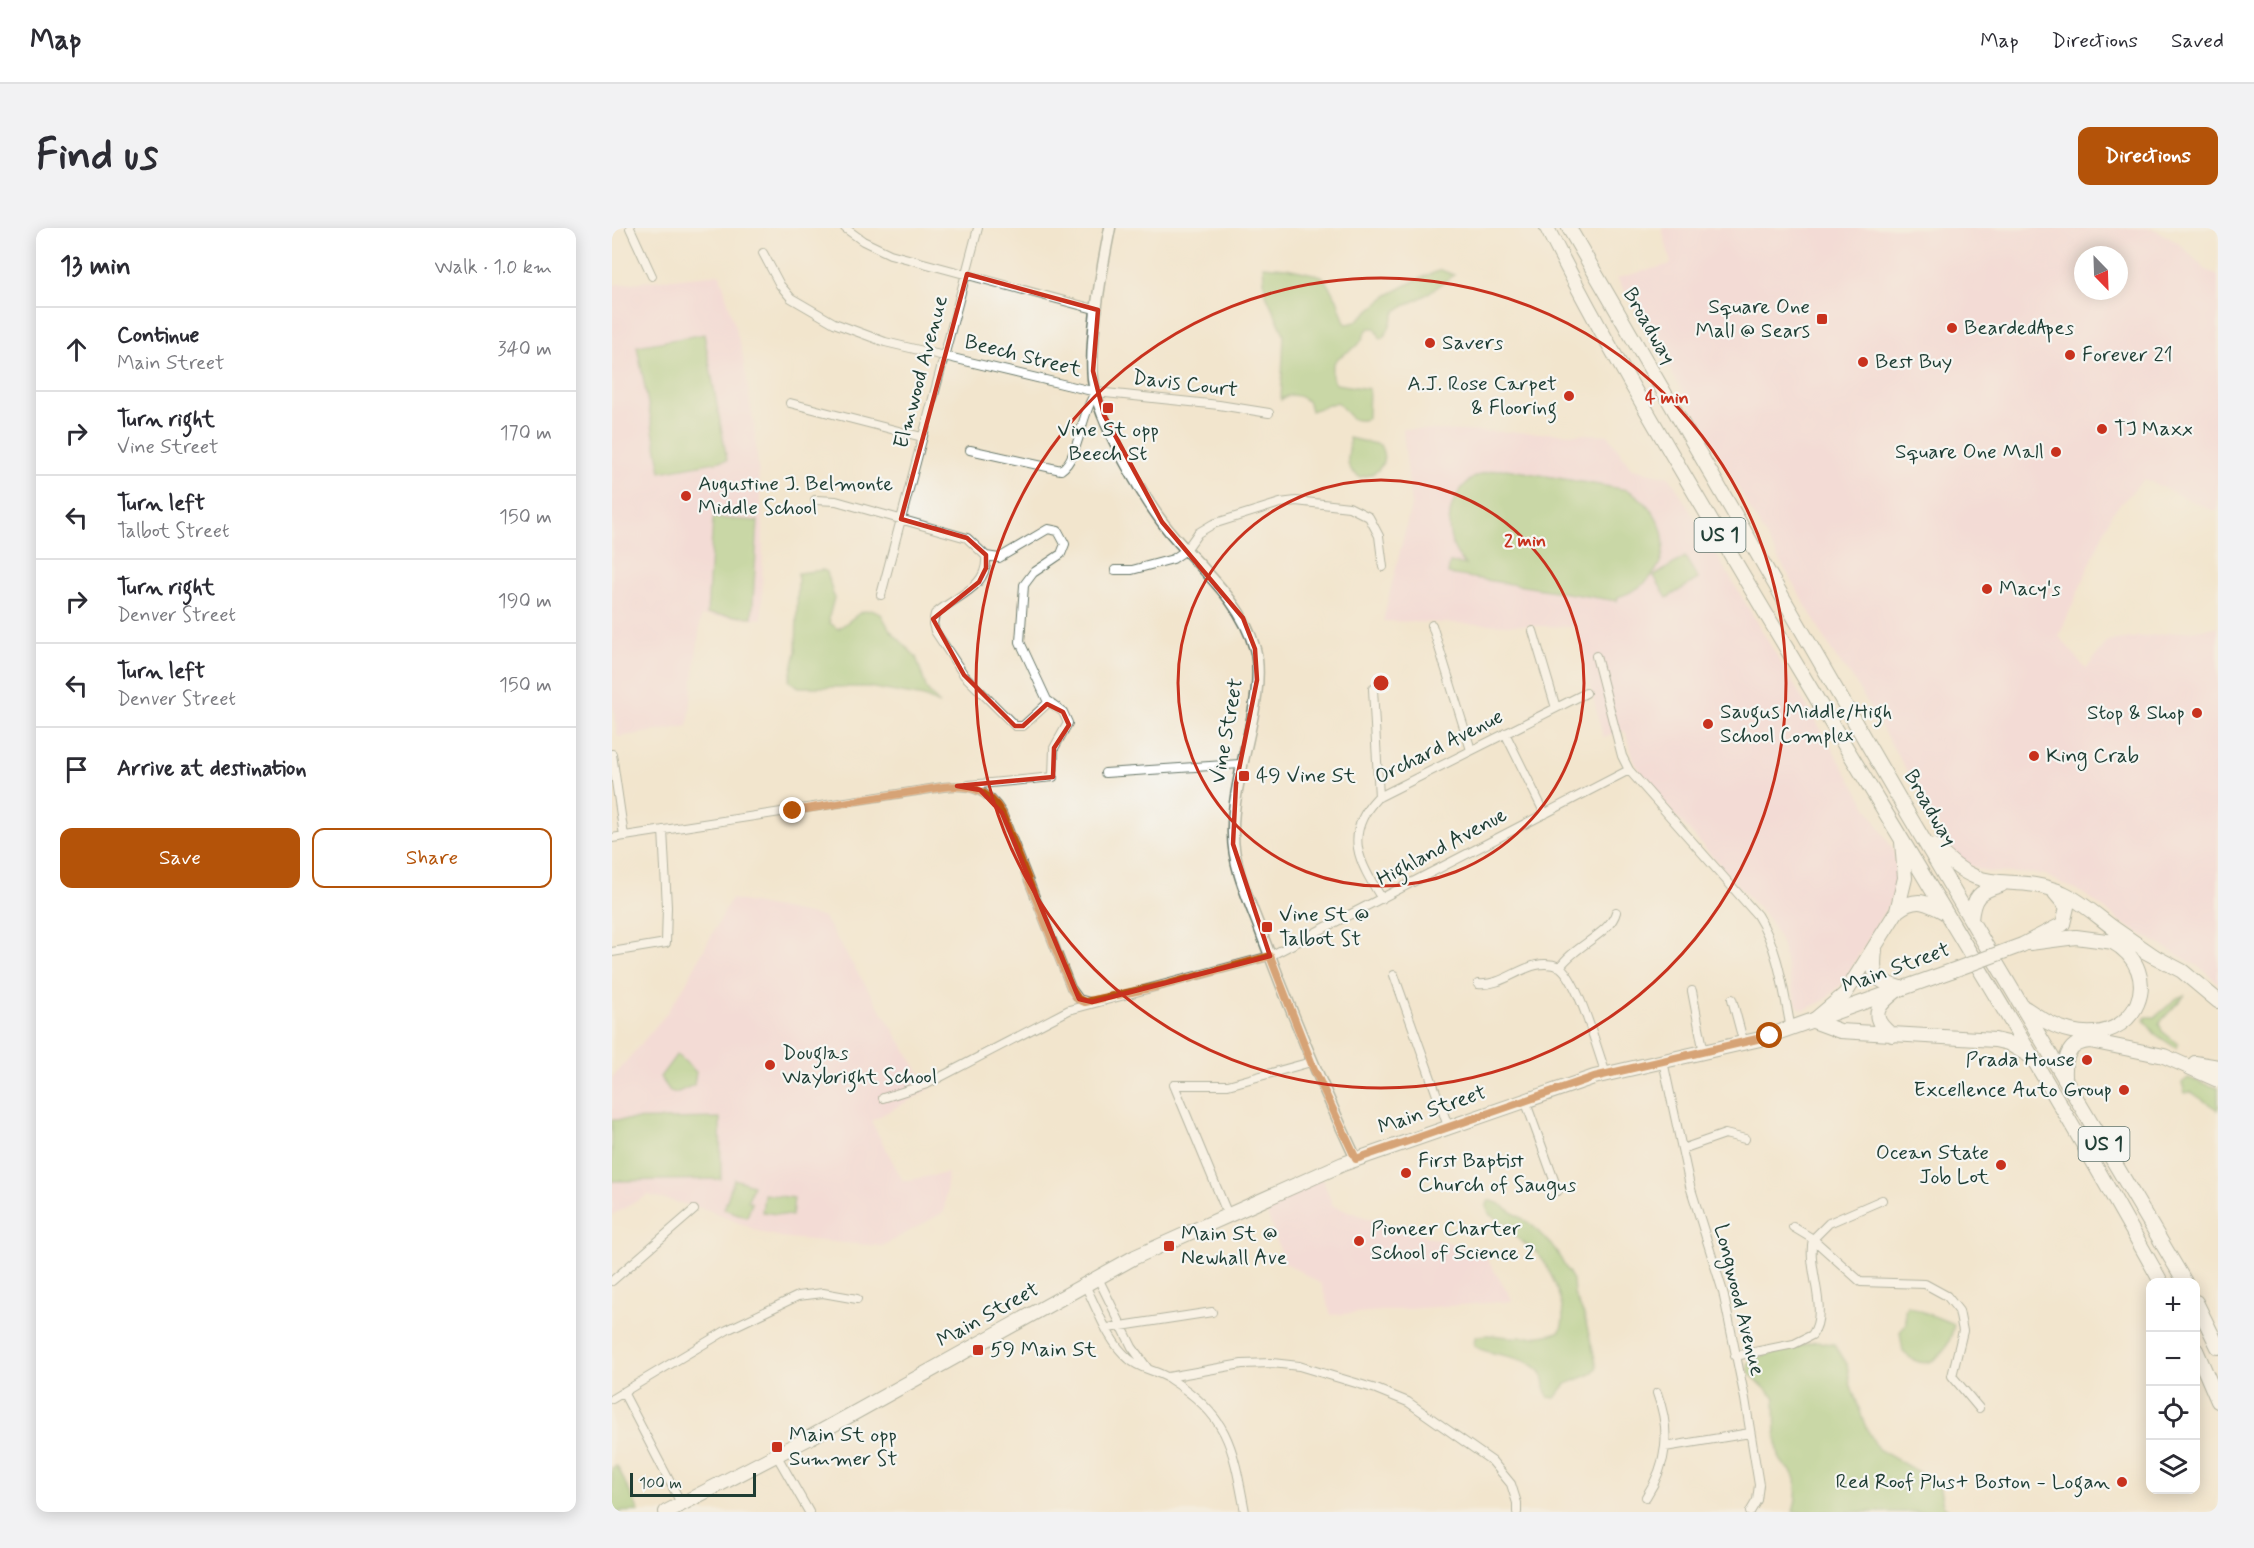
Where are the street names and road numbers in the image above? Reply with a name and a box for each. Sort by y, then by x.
street label: Broadway [1616,283,1682,369]
street label: Elmwood Avenue [887,292,955,452]
street label: Beech Street [962,328,1085,384]
street label: Davis Court [1131,364,1239,404]
road number: US 1 [1694,518,1746,552]
street label: Vine Street [1204,676,1250,786]
street label: Orchard Avenue [1370,703,1508,791]
street label: Broadway [1897,765,1963,851]
street label: Highland Avenue [1372,801,1513,895]
street label: Main Street [1838,936,1954,1000]
street label: Main Street [1374,1078,1490,1142]
road number: US 1 [2078,1127,2130,1161]
street label: Longwood Avenue [1706,1221,1771,1379]
street label: Main Street [932,1275,1044,1355]

